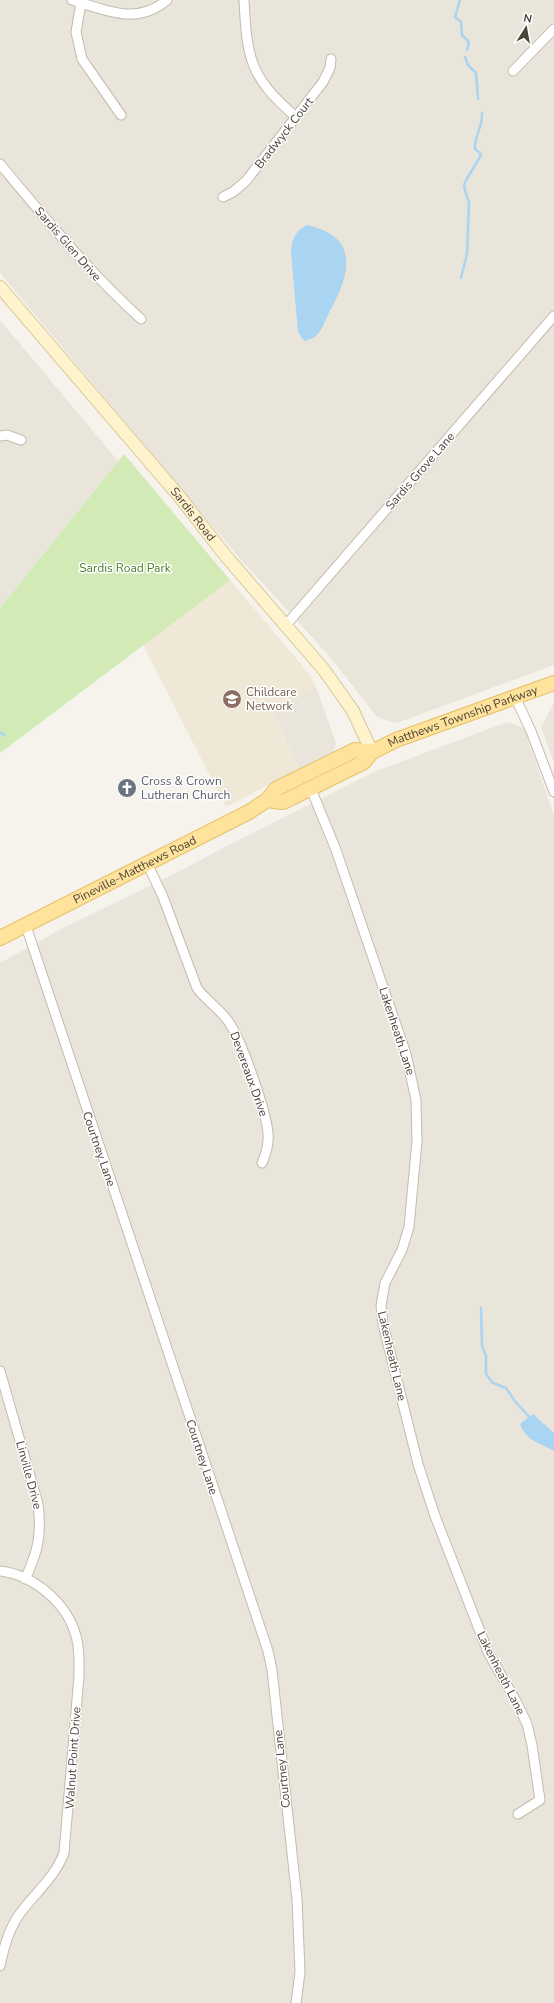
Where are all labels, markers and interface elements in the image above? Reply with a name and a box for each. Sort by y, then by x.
north arrow [506,8,546,48]
text: N [522,11,533,27]
street label: Bradwyck Court [251,93,317,172]
street label: Sardis Glen Drive [31,203,105,285]
street label: Sardis Grove Lane [382,429,458,513]
street label: Sardis Road [167,484,219,544]
park label: Sardis Road Park [79,560,172,576]
street label: Matthews Township Parkway [385,681,541,751]
place label: Childcare Network [246,684,297,714]
school or university icon: Childcare Network [221,688,243,710]
place label: Cross & Crown Lutheran Church [141,773,230,803]
church icon: Cross & Crown Lutheran Church [116,777,138,799]
street label: Pineville-Matthews Road [70,832,199,908]
street label: Lakenheath Lane [375,985,419,1077]
street label: Devereaux Drive [226,1029,272,1119]
street label: Courtney Lane [79,1109,119,1189]
street label: Lakenheath Lane [374,1310,410,1402]
street label: Courtney Lane [182,1417,222,1497]
street label: Linville Drive [12,1439,46,1511]
street label: Lakenheath Lane [473,1629,529,1717]
street label: Walnut Point Drive [61,1706,85,1810]
street label: Courtney Lane [270,1729,294,1809]

